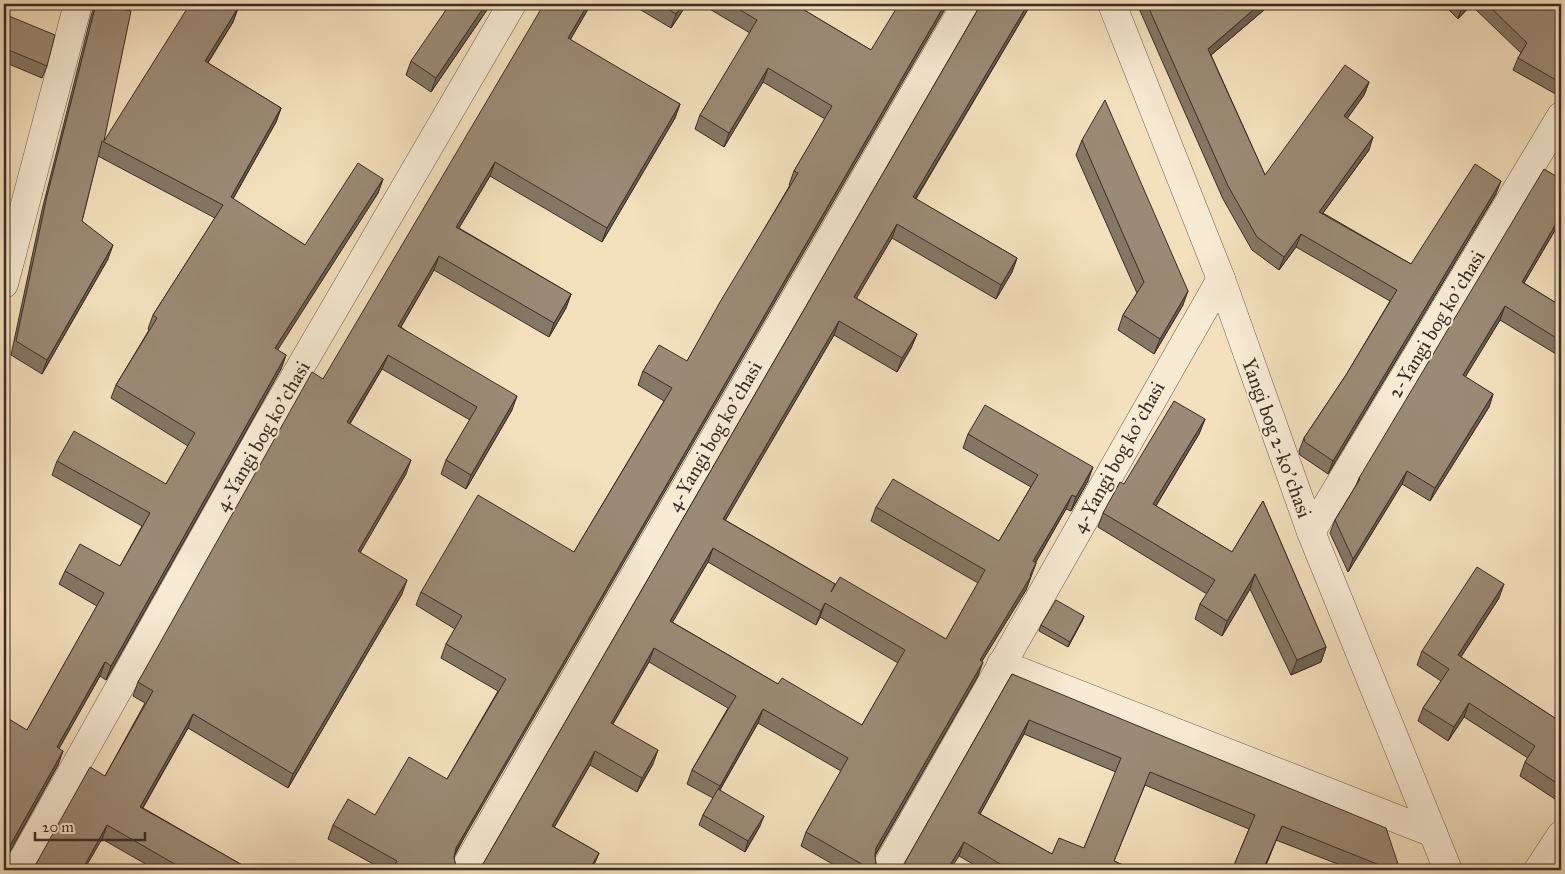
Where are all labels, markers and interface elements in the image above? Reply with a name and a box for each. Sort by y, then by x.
street label: 2-Yangi bog koʼchasi [1382,245,1491,403]
street label: Yangi bog 2-koʼchasi [1236,355,1317,522]
street label: 4-Yangi bog koʼchasi [209,356,316,516]
street label: 4-Yangi bog koʼchasi [661,356,768,516]
street label: 4-Yangi bog koʼchasi [1066,377,1171,537]
scale bar [35,809,145,841]
text: 20 m [42,818,74,836]

